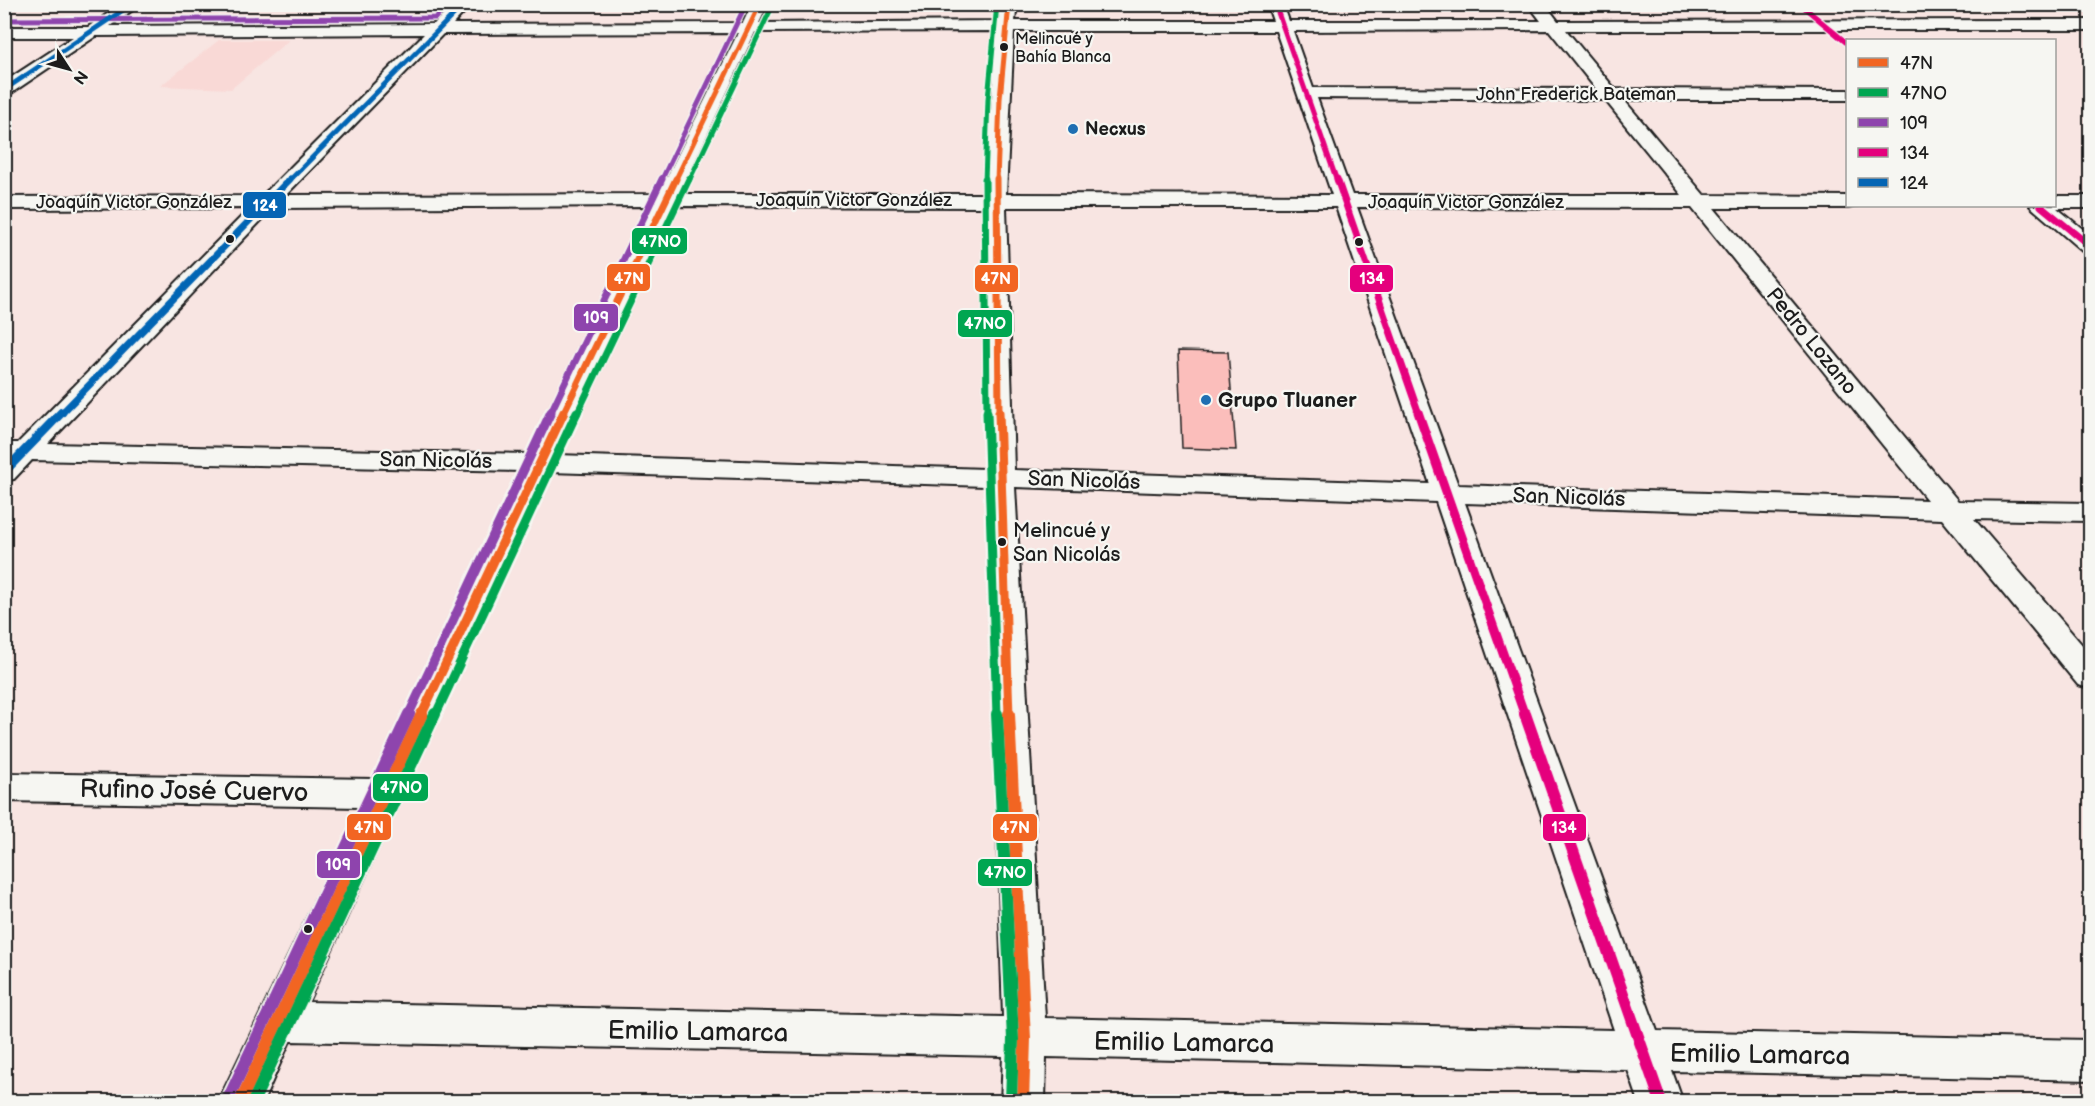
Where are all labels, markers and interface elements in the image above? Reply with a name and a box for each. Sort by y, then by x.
place label: Melincué y Bahía Blanca [1015,30,1111,67]
north arrow [39,39,99,99]
legend [1846,39,2056,207]
marker: Melincué y Bahía Blanca [998,41,1010,53]
text: 47N [1900,53,1933,74]
text: N [69,66,91,87]
text: 47NO [1900,83,1947,104]
street label: John Frederick Bateman [1476,84,1676,105]
text: 109 [1900,113,1928,134]
place label: Necxus [1085,119,1146,140]
marker: Necxus [1066,122,1080,136]
text: 134 [1900,143,1929,164]
text: 124 [1900,173,1928,194]
street label: Joaquín Victor González [756,190,952,211]
line badge: 124 [242,191,287,219]
street label: Joaquín Victor González [36,192,232,213]
street label: Joaquín Victor González [1368,192,1564,213]
text: 124 [252,197,278,216]
line badge: 47NO [631,227,688,255]
unlabelled marker [224,233,236,245]
text: 47NO [639,233,681,252]
unlabelled marker [1353,236,1365,248]
line badge: 47N [606,263,651,292]
line badge: 47N [974,264,1019,293]
line badge: 134 [1349,264,1394,293]
text: 47N [614,270,644,289]
text: 47N [981,270,1011,289]
text: 134 [1359,270,1385,289]
street label: Pedro Lozano [1761,283,1862,400]
line badge: 109 [573,303,619,332]
text: 109 [583,309,609,328]
line badge: 47NO [957,309,1013,338]
text: 47NO [964,315,1006,334]
place label: Grupo Tluaner [1218,388,1357,413]
marker: Grupo Tluaner [1199,393,1213,407]
street label: San Nicolás [379,447,493,474]
street label: San Nicolás [1027,466,1141,495]
street label: San Nicolás [1512,483,1626,512]
place label: Melincué y San Nicolás [1013,519,1120,567]
marker: Melincué y San Nicolás [996,536,1008,548]
line badge: 47NO [372,773,429,802]
street label: Rufino José Cuervo [79,774,309,809]
text: 47NO [380,779,422,798]
line badge: 47N [346,813,392,841]
line badge: 47N [992,813,1038,842]
line badge: 134 [1542,813,1587,842]
text: 47N [354,819,384,838]
text: 47N [1000,819,1030,838]
text: 134 [1551,819,1577,838]
line badge: 109 [316,850,361,879]
text: 109 [325,856,351,875]
line badge: 47NO [977,858,1033,887]
text: 47NO [984,864,1026,883]
unlabelled marker [302,923,314,935]
street label: Emilio Lamarca [607,1015,789,1050]
street label: Emilio Lamarca [1093,1026,1275,1061]
street label: Emilio Lamarca [1669,1038,1851,1073]

